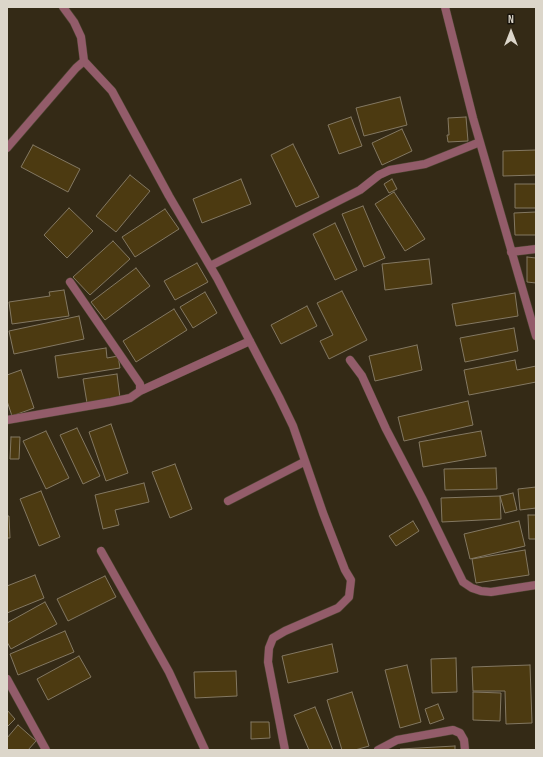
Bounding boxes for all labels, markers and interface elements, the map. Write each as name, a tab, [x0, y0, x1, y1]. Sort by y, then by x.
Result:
north arrow	[491, 12, 531, 52]
text: N	[508, 13, 514, 26]

